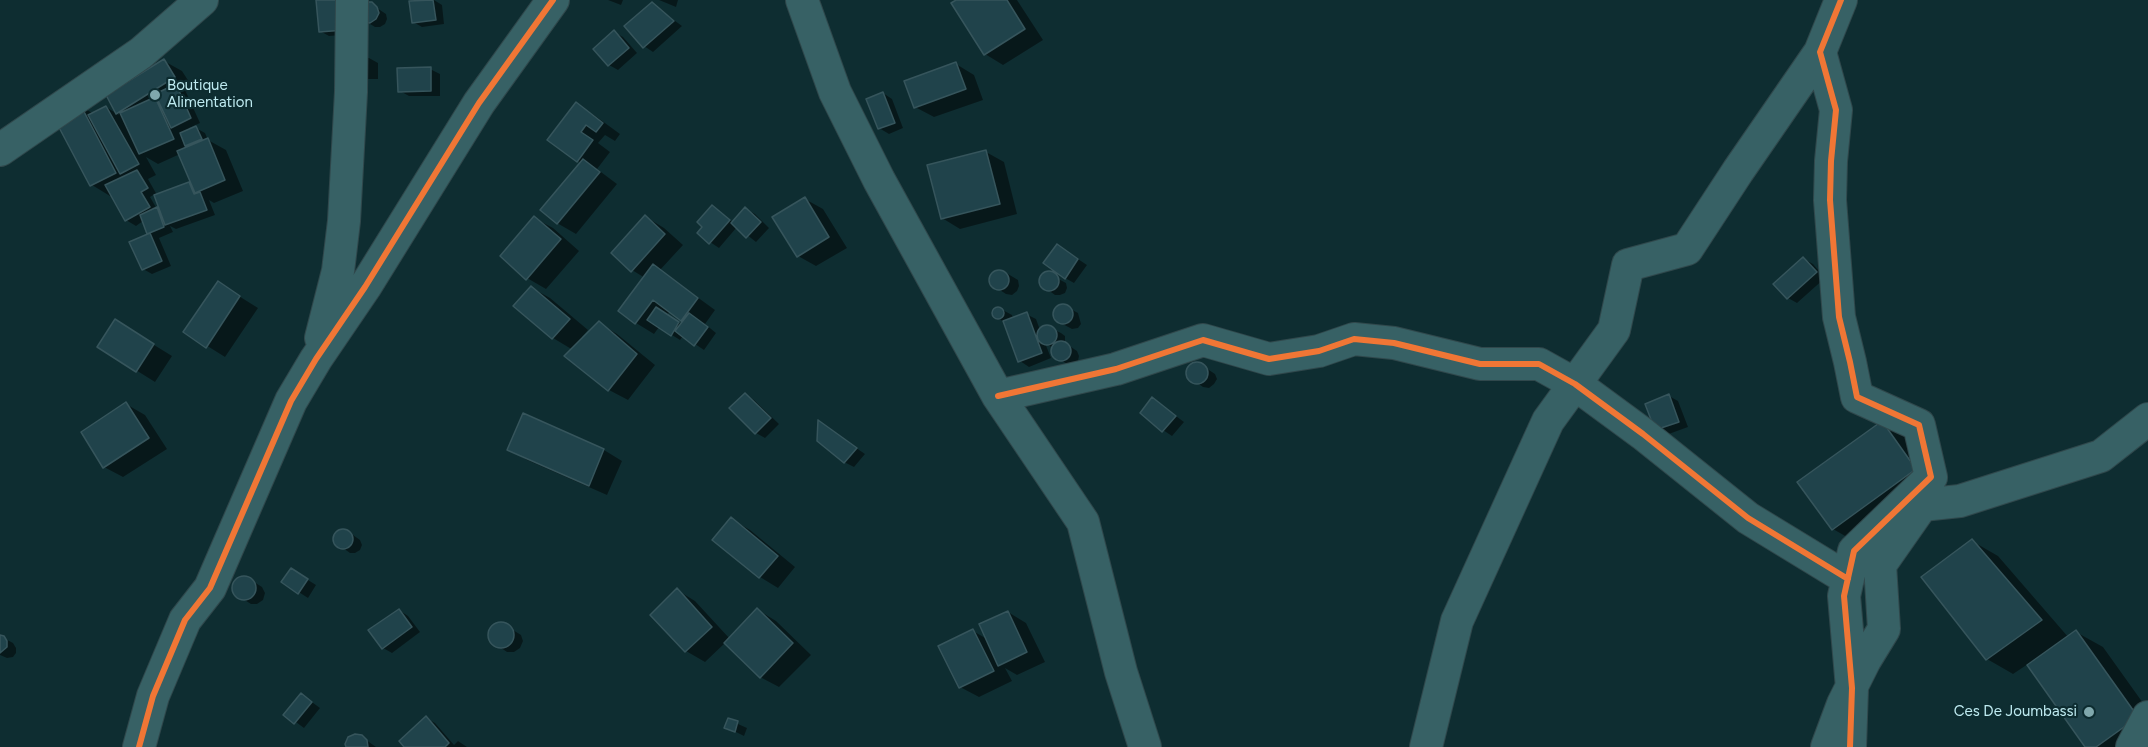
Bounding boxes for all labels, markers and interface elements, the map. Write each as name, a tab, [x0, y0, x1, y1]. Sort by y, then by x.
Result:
place label: Boutique Alimentation	[167, 77, 253, 112]
marker: Boutique Alimentation	[148, 88, 162, 102]
place label: Ces De Joumbassi	[1954, 703, 2077, 721]
marker: Ces De Joumbassi	[2082, 705, 2096, 719]

